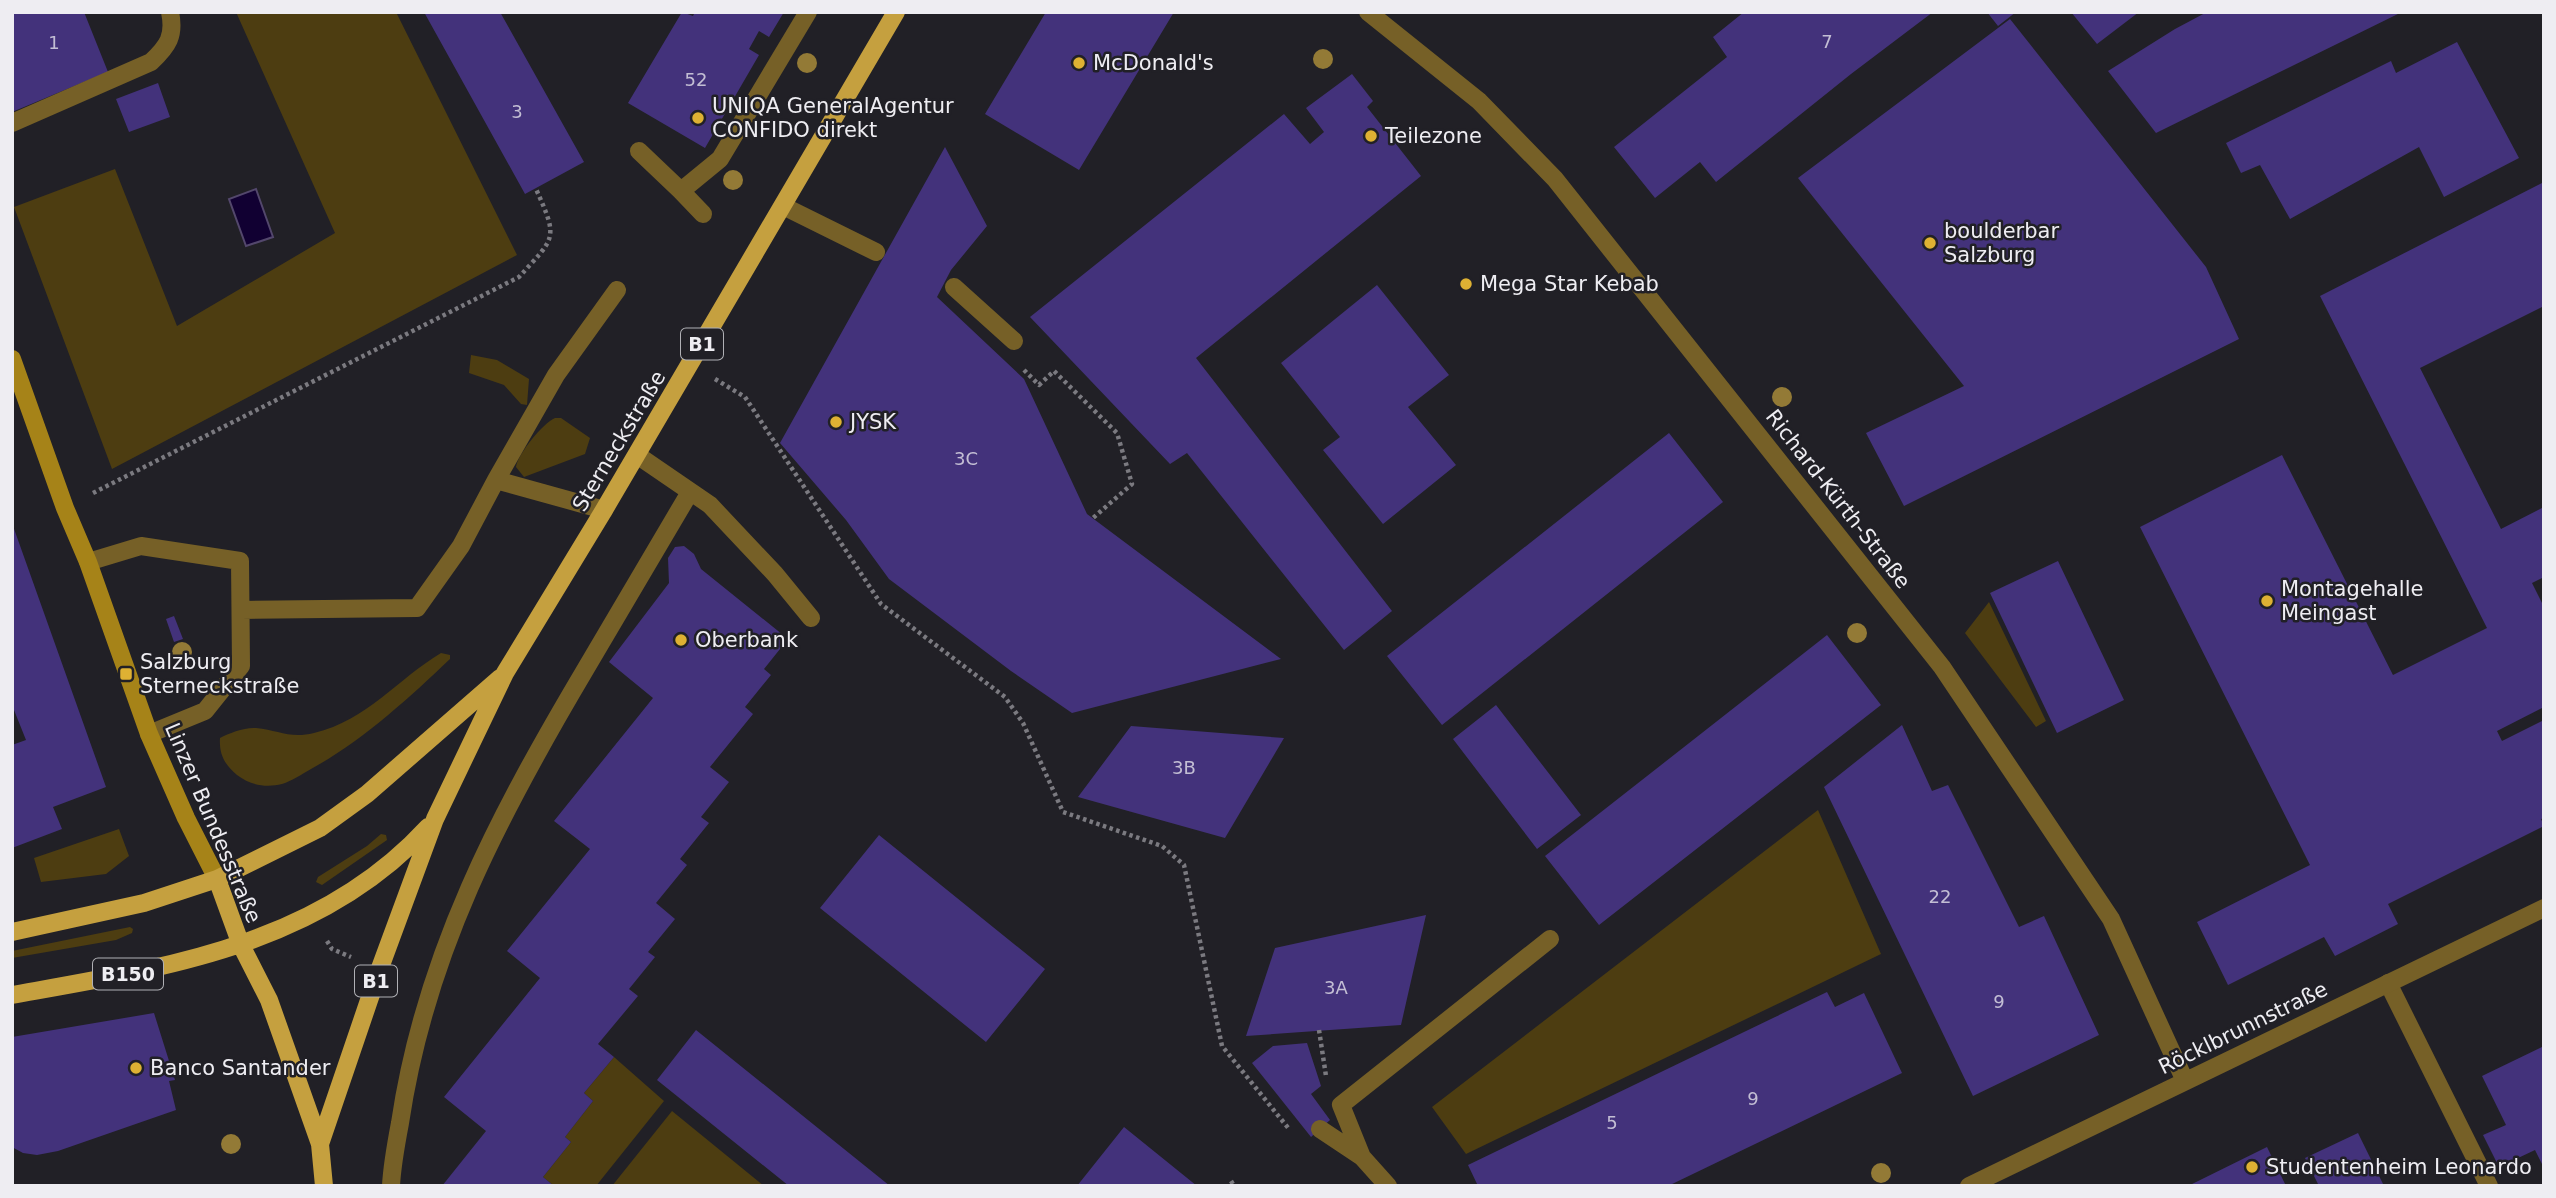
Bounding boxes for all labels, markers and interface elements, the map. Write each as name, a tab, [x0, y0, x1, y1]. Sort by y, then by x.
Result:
house number: 7	[1821, 31, 1833, 52]
house number: 1	[48, 32, 60, 53]
place label: McDonald's	[1093, 51, 1214, 75]
marker: McDonald's	[1071, 55, 1087, 71]
house number: 52	[685, 69, 707, 90]
place label: UNIQA GeneralAgentur CONFIDO direkt	[712, 94, 954, 142]
house number: 3	[511, 101, 523, 122]
marker: UNIQA GeneralAgentur CONFIDO direkt	[690, 110, 706, 126]
place label: Teilezone	[1384, 124, 1482, 148]
marker: Teilezone	[1363, 128, 1379, 144]
place label: boulderbar Salzburg	[1944, 219, 2059, 267]
marker: boulderbar Salzburg	[1922, 235, 1938, 251]
place label: Mega Star Kebab	[1480, 272, 1659, 296]
marker: Mega Star Kebab	[1458, 276, 1474, 292]
road number: B1	[681, 328, 723, 360]
street label: Sterneckstraße	[568, 366, 670, 516]
street label: Richard-Kürth-Straße	[1761, 405, 1915, 593]
place label: JYSK	[848, 410, 897, 434]
marker: JYSK	[828, 414, 844, 430]
house number: 3C	[954, 448, 978, 469]
place label: Montagehalle Meingast	[2281, 577, 2423, 625]
marker: Montagehalle Meingast	[2259, 593, 2275, 609]
place label: Oberbank	[695, 628, 799, 652]
marker: Oberbank	[673, 632, 689, 648]
place label: Salzburg Sterneckstraße	[140, 650, 300, 698]
marker: Salzburg Sterneckstraße	[118, 666, 134, 682]
street label: Linzer Bundesstraße	[160, 719, 266, 927]
house number: 3B	[1172, 757, 1196, 778]
house number: 22	[1929, 886, 1951, 907]
road number: B150	[93, 958, 163, 990]
road number: B1	[355, 965, 397, 996]
house number: 3A	[1324, 977, 1349, 998]
street label: Röcklbrunnstraße	[2155, 977, 2331, 1079]
house number: 9	[1993, 991, 2005, 1012]
place label: Banco Santander	[150, 1056, 331, 1080]
marker: Banco Santander	[128, 1060, 144, 1076]
house number: 9	[1747, 1088, 1759, 1109]
house number: 5	[1606, 1112, 1618, 1133]
place label: Studentenheim Leonardo	[2266, 1155, 2532, 1179]
marker: Studentenheim Leonardo	[2244, 1159, 2260, 1175]

